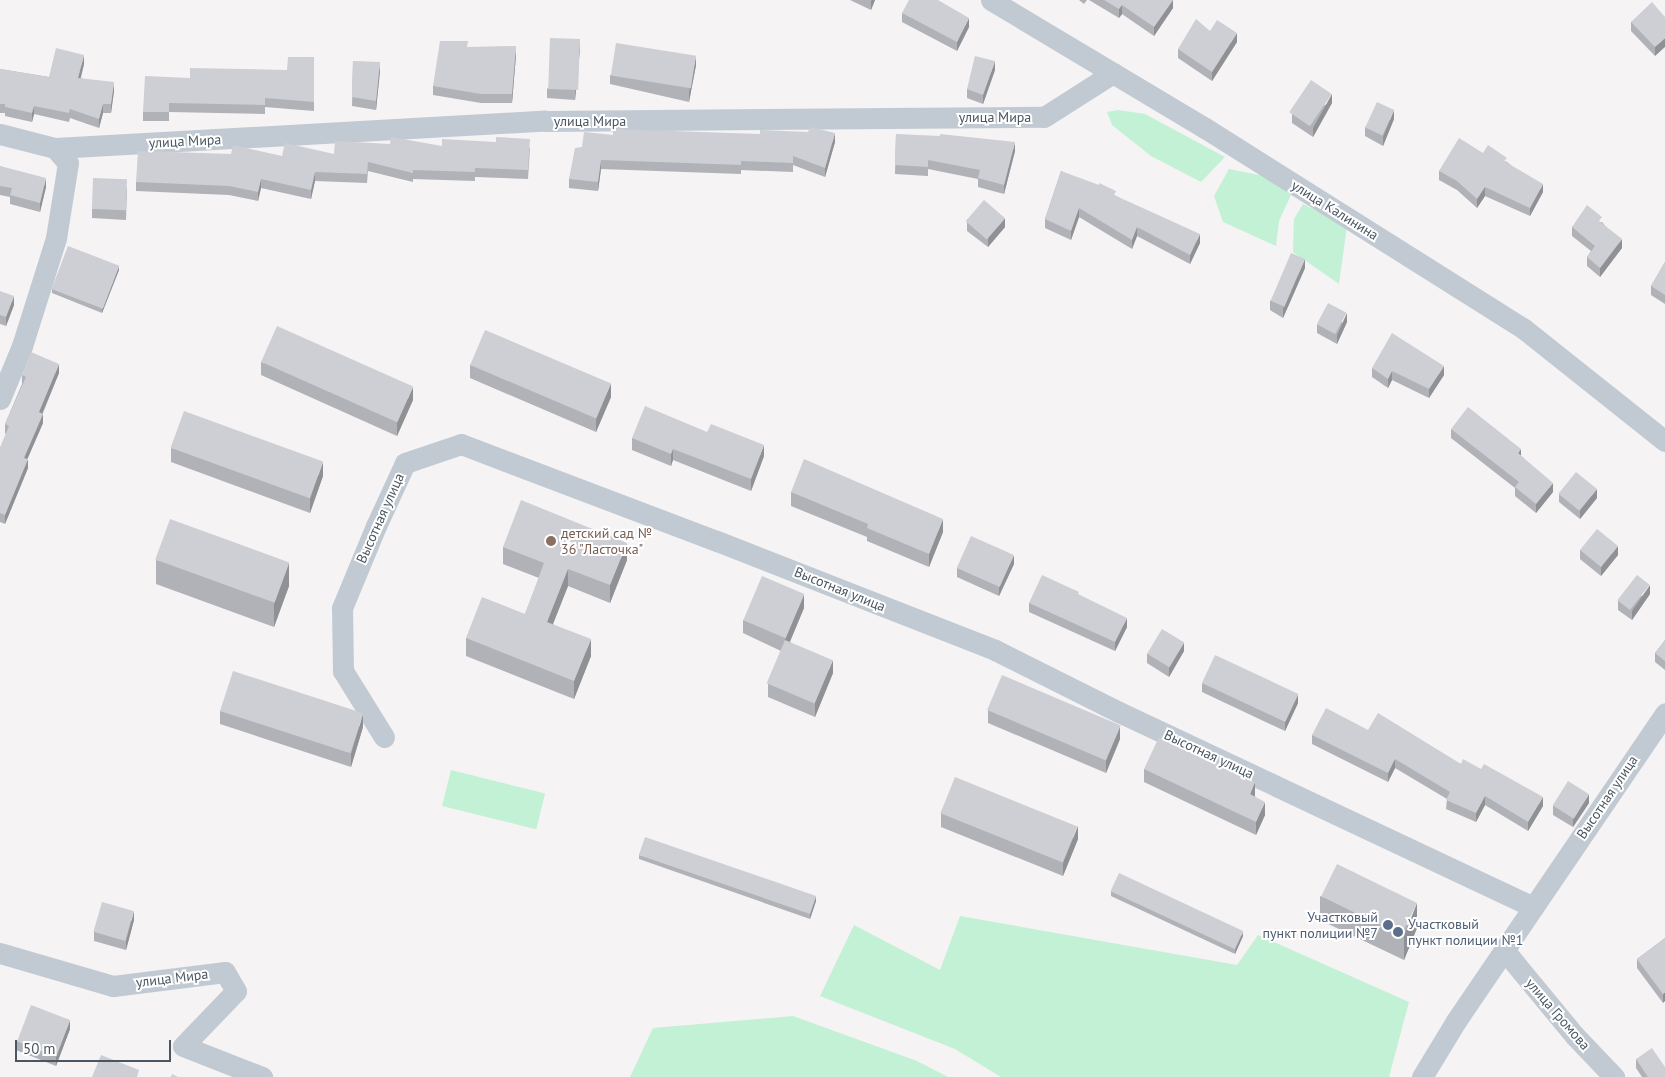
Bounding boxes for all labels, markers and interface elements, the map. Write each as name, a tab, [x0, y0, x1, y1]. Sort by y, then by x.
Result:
street label: улица Мира	[959, 109, 1031, 125]
street label: улица Мира	[554, 113, 626, 129]
street label: улица Мира	[148, 131, 222, 151]
street label: улица Калинина	[1288, 177, 1382, 243]
street label: Высотная улица	[353, 470, 407, 566]
place label: детский сад № 36 "Ласточка"	[561, 525, 652, 558]
marker: детский сад № 36 "Ласточка"	[545, 535, 557, 547]
street label: Высотная улица	[792, 563, 888, 615]
street label: Высотная улица	[1162, 726, 1256, 782]
street label: Высотная улица	[1573, 752, 1641, 842]
place label: Участковый пункт полиции №7	[1262, 909, 1378, 942]
place label: Участковый пункт полиции №1	[1408, 916, 1524, 949]
marker: Участковый пункт полиции №7	[1382, 919, 1394, 931]
marker: Участковый пункт полиции №1	[1392, 926, 1404, 938]
street label: улица Мира	[135, 965, 209, 991]
street label: улица Громова	[1522, 975, 1594, 1053]
scale bar	[18, 1030, 174, 1062]
text: 50 m	[23, 1039, 56, 1058]

